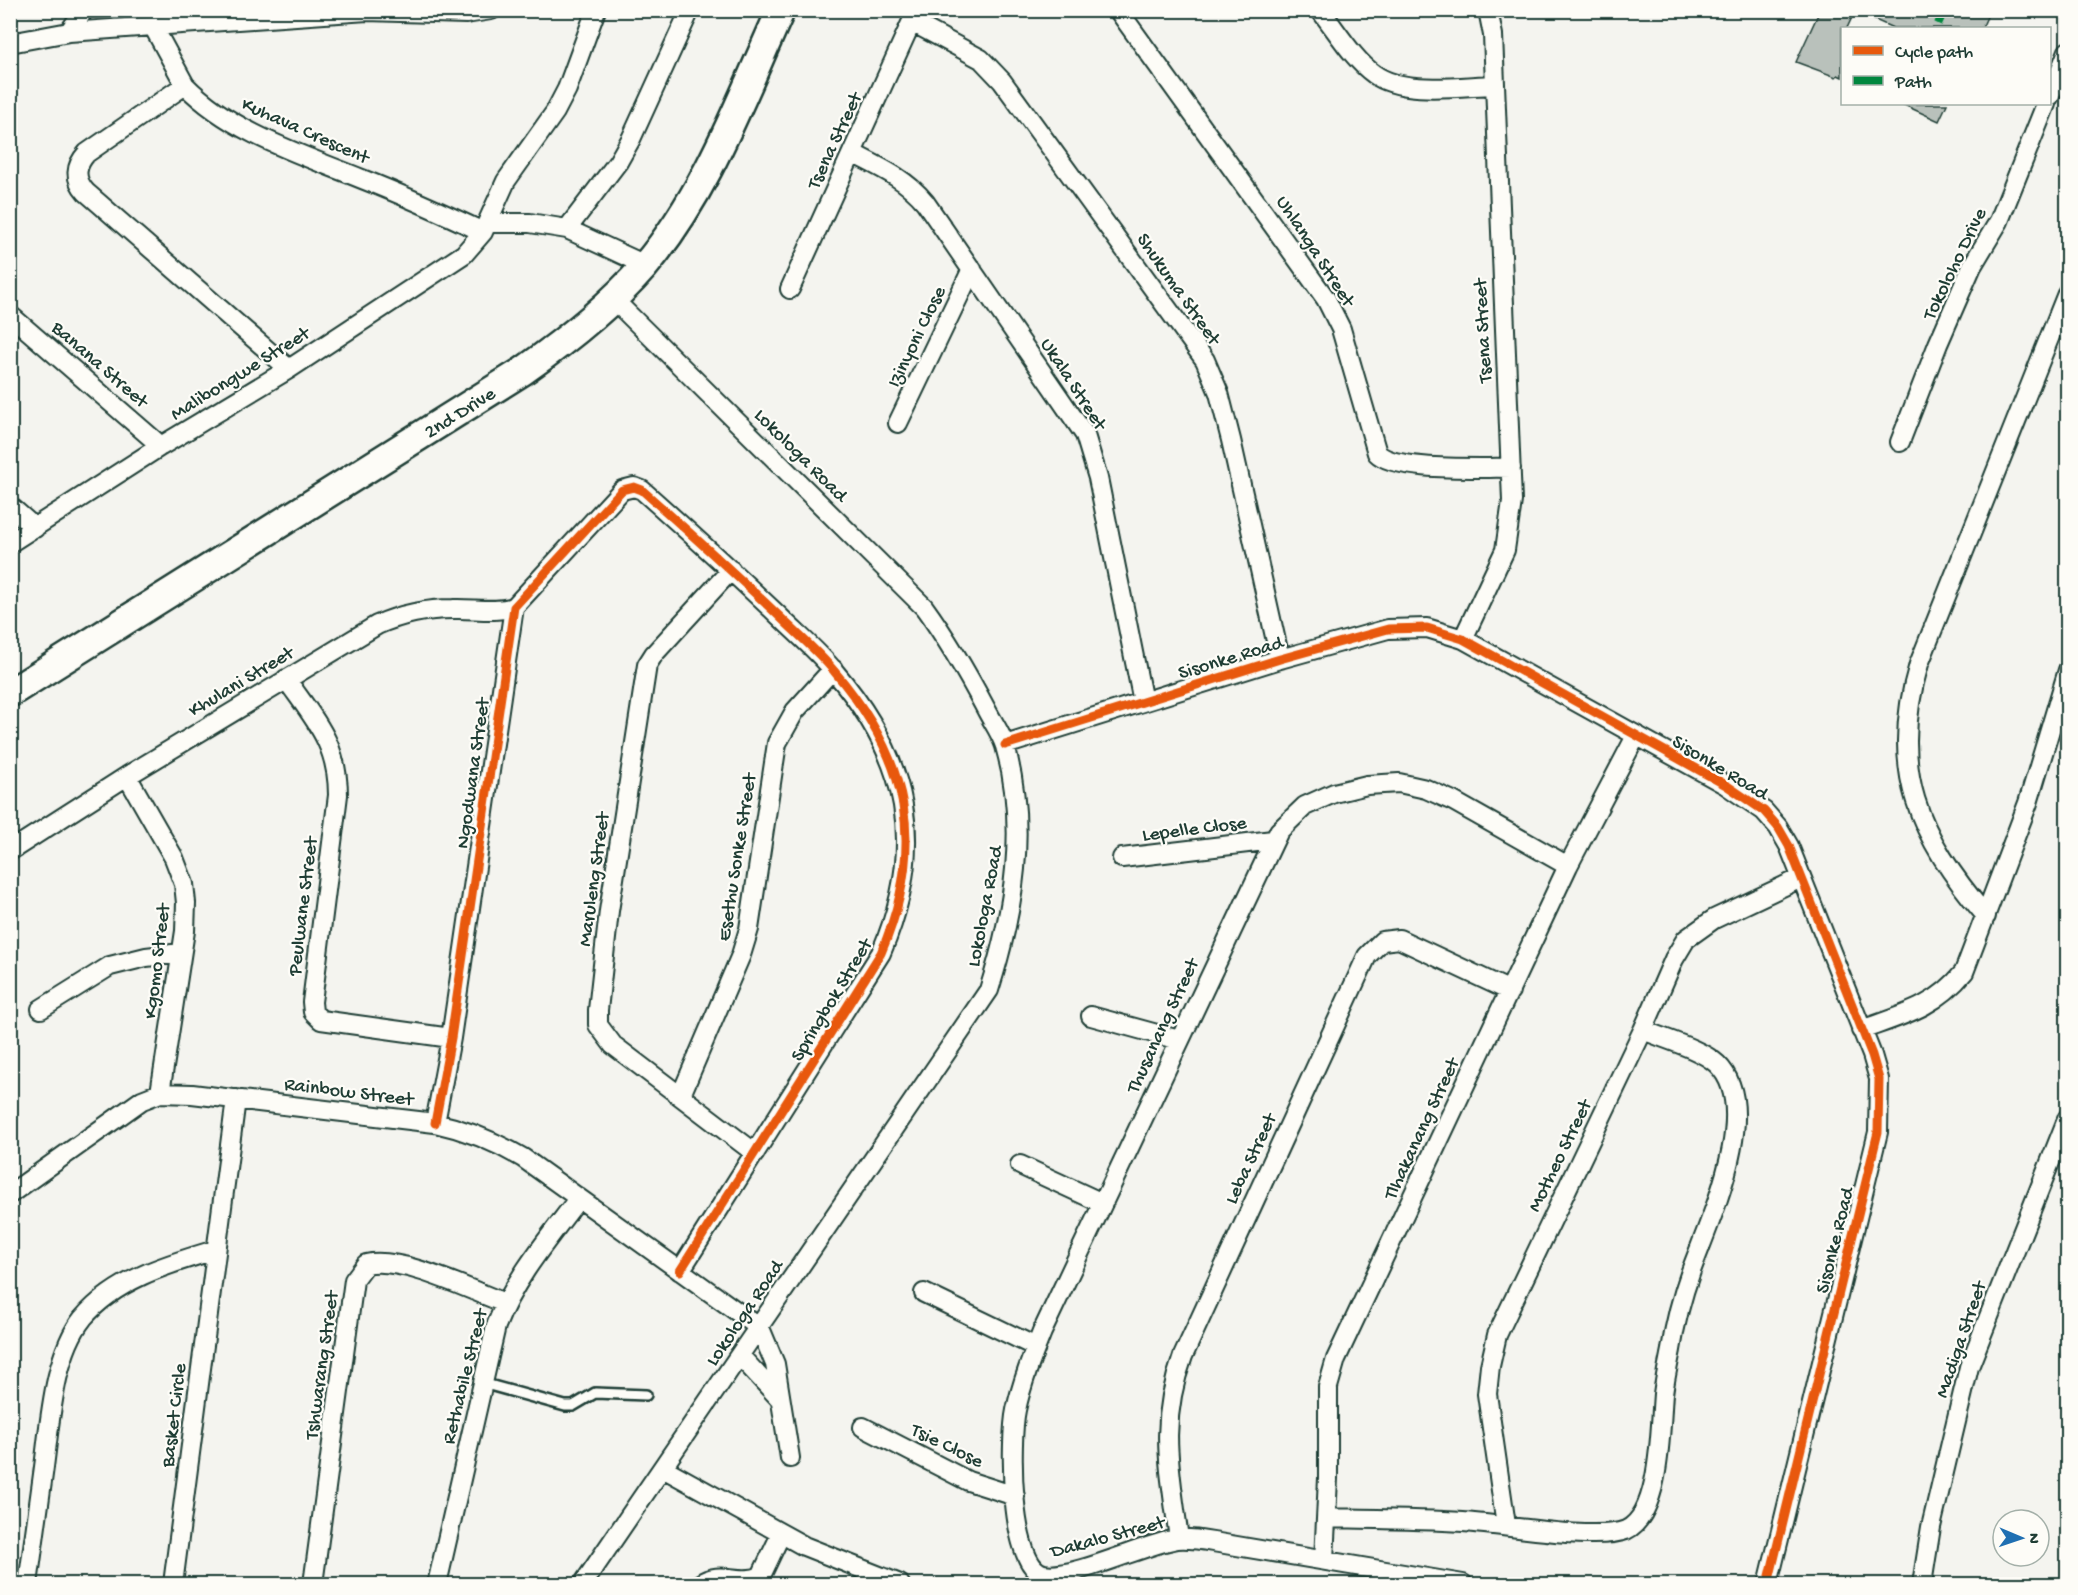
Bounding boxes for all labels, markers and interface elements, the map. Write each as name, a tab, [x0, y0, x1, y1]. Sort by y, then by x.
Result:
legend	[1841, 27, 2051, 105]
text: Cycle path	[1895, 43, 1973, 64]
text: Path	[1894, 73, 1932, 94]
street label: Tsena Street	[803, 88, 869, 194]
street label: Kuhava Crescent	[237, 94, 374, 171]
street label: Uhlanga Street	[1270, 192, 1360, 313]
street label: Tokoloho Drive	[1919, 204, 1993, 325]
street label: Shukuma Street	[1130, 230, 1225, 352]
street label: Tsena Street	[1470, 276, 1499, 384]
street label: Izinyoni Close	[884, 283, 953, 392]
street label: Banana Street	[45, 317, 153, 415]
street label: Malibongwe Street	[167, 322, 316, 427]
street label: Ukala Street	[1034, 335, 1111, 437]
street label: 2nd Drive	[421, 383, 501, 445]
street label: Lokologa Road	[748, 405, 853, 510]
street label: Sisonke Road	[1176, 632, 1288, 686]
street label: Khulani Street	[185, 642, 300, 723]
street label: Ngodwana Street	[453, 695, 497, 850]
street label: Sisonke Road	[1667, 731, 1774, 808]
street label: Esethu Sonke Street	[714, 770, 763, 943]
street label: Maruleng Street	[575, 809, 617, 948]
street label: Lepelle Close	[1141, 813, 1249, 848]
street label: Peulwane Street	[284, 834, 325, 978]
street label: Lokologa Road	[963, 842, 1010, 969]
street label: Kgomo Street	[140, 901, 177, 1020]
street label: Springbok Street	[787, 934, 880, 1066]
street label: Thusanang Street	[1123, 954, 1206, 1098]
street label: Tlhakanang Street	[1380, 1053, 1467, 1205]
street label: Rainbow Street	[283, 1074, 416, 1113]
street label: Motheo Street	[1524, 1095, 1599, 1216]
street label: Leba Street	[1221, 1109, 1284, 1208]
street label: Sisonke Road	[1812, 1183, 1861, 1296]
street label: Lokologa Road	[702, 1255, 791, 1371]
street label: Madiga Street	[1932, 1277, 1994, 1401]
street label: Tshwarang Street	[302, 1288, 346, 1442]
street label: Rethabile Street	[438, 1305, 495, 1447]
street label: Basket Circle	[158, 1361, 193, 1470]
street label: Tsie Close	[906, 1419, 987, 1475]
north arrow	[1991, 1508, 2051, 1568]
street label: Dakalo Street	[1046, 1512, 1169, 1565]
text: N	[2023, 1533, 2042, 1545]

